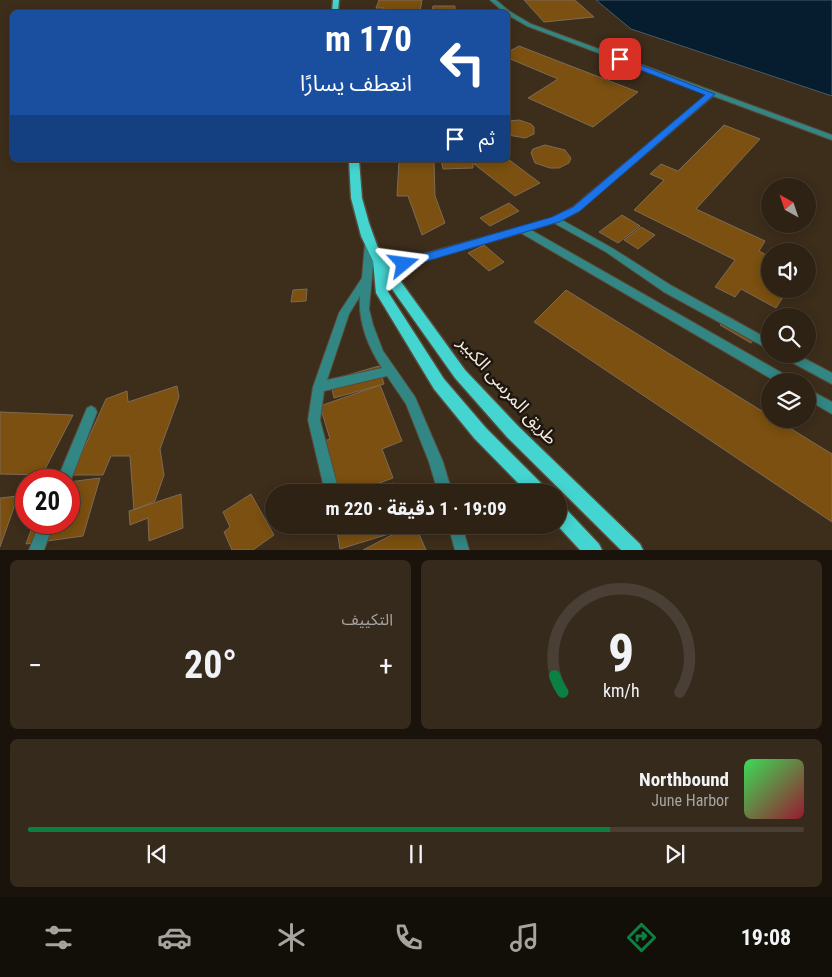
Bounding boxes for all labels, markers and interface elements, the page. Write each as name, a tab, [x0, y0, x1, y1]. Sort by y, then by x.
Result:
text: 170 m	[325, 19, 412, 60]
icon: left	[430, 30, 495, 95]
pin	[599, 38, 641, 80]
icon: arrive	[606, 45, 634, 73]
text: انعطف يسارًا	[300, 71, 412, 96]
icon: arrive	[441, 125, 469, 153]
text: ثم	[479, 127, 495, 150]
north arrow	[761, 178, 816, 232]
map controls	[761, 178, 816, 428]
position arrow	[377, 237, 429, 289]
button: sound	[761, 243, 816, 298]
button: search	[761, 308, 816, 363]
street label: طريق المرسى الكبير	[452, 331, 562, 449]
button: layers	[761, 373, 816, 428]
speed limit sign: 20	[15, 469, 80, 534]
text: 19:09 · 1 دقيقة · 220 m	[325, 497, 507, 520]
text: التكييف	[341, 610, 393, 629]
text: 9	[608, 623, 635, 684]
text: 20°	[184, 643, 237, 687]
text: −	[28, 649, 42, 682]
text: +	[379, 649, 393, 682]
text: km/h	[603, 680, 640, 701]
text: Northbound	[639, 768, 729, 791]
text: June Harbor	[651, 791, 729, 810]
icon: previous	[143, 840, 171, 868]
icon: pause	[402, 840, 430, 868]
icon: next	[661, 840, 689, 868]
icon: filters	[41, 920, 76, 955]
icon: car	[157, 920, 192, 955]
icon: climate	[274, 920, 309, 955]
icon: phone	[391, 920, 426, 955]
icon: music	[507, 920, 542, 955]
icon: directions	[624, 920, 659, 955]
text: 19:08	[741, 925, 791, 950]

